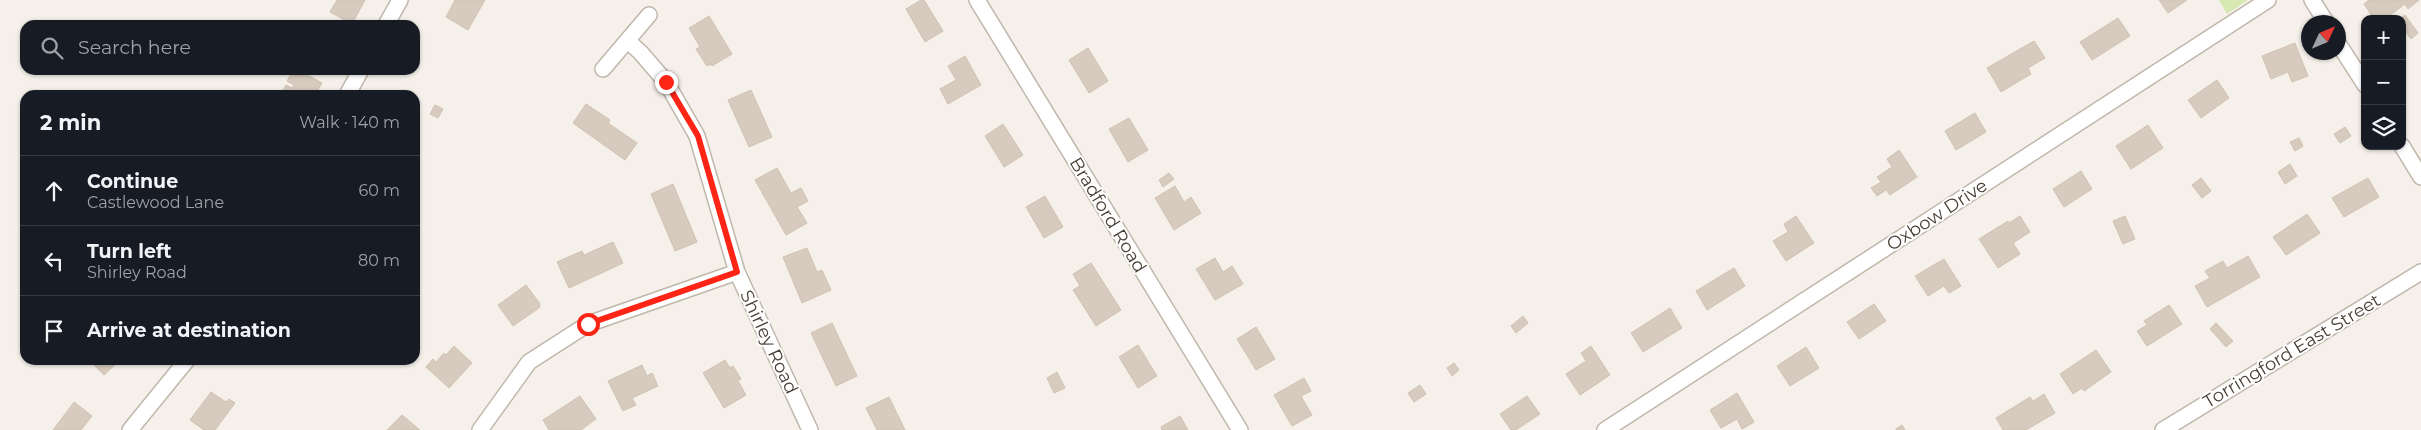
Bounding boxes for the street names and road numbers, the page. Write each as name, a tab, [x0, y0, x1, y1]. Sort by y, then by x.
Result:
street label: Bradford Road	[1065, 153, 1151, 277]
street label: Oxbow Drive	[1883, 174, 1991, 256]
street label: Shirley Road	[735, 286, 803, 398]
street label: Torringford East Street	[2199, 289, 2385, 413]

